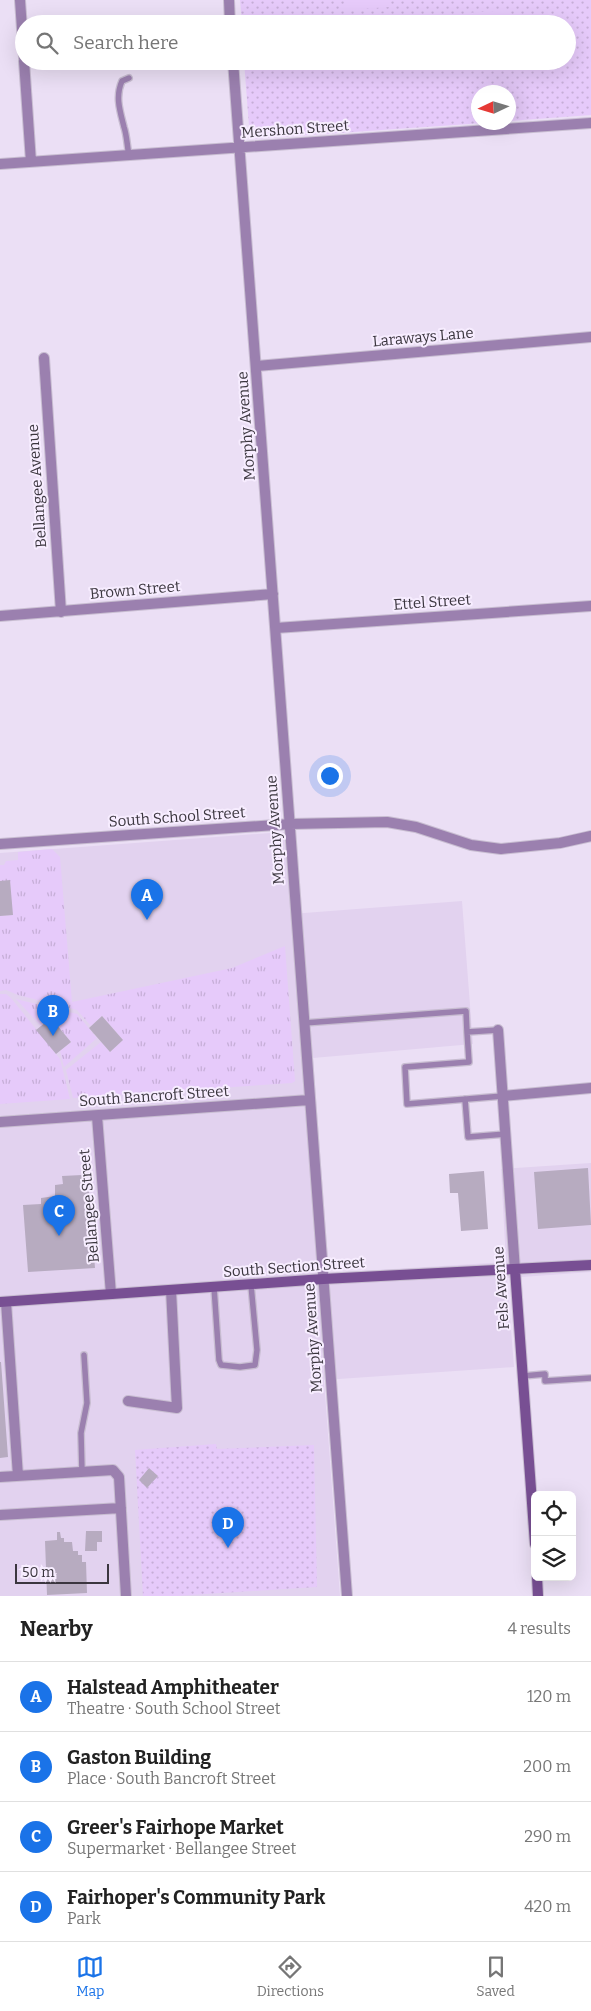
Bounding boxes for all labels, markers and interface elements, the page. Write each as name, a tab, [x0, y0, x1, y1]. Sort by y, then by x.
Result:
search box	[15, 15, 576, 70]
icon: search	[33, 29, 61, 57]
text: Search here	[73, 31, 178, 54]
north arrow	[471, 85, 516, 130]
street label: Mershon Street	[241, 116, 350, 142]
street label: Laraways Lane	[372, 324, 474, 350]
street label: Morphy Avenue	[233, 371, 259, 481]
street label: Bellangee Avenue	[24, 423, 50, 549]
street label: Brown Street	[89, 577, 182, 603]
street label: Ettel Street	[393, 590, 472, 614]
your location	[317, 763, 343, 789]
street label: Morphy Avenue	[262, 775, 288, 885]
street label: South School Street	[108, 803, 246, 831]
pin: A	[131, 879, 163, 920]
pin: B	[37, 995, 69, 1036]
street label: South Bancroft Street	[79, 1082, 230, 1110]
street label: Bellangee Street	[75, 1148, 103, 1263]
pin: C	[43, 1195, 75, 1236]
street label: Fels Avenue	[489, 1246, 513, 1330]
street label: South Section Street	[222, 1253, 366, 1281]
street label: Morphy Avenue	[300, 1283, 326, 1393]
map controls	[531, 1491, 576, 1581]
button: locate	[531, 1491, 576, 1536]
pin: D	[212, 1507, 244, 1548]
button: layers	[531, 1536, 576, 1581]
scale bar	[15, 1561, 109, 1584]
text: 50 m	[22, 1564, 55, 1581]
text: Nearby	[20, 1616, 93, 1642]
text: 4 results	[508, 1619, 571, 1638]
text: Halstead Amphitheater	[67, 1676, 279, 1699]
text: A	[30, 1687, 42, 1706]
text: 120 m	[527, 1687, 571, 1706]
text: Theatre · South School Street	[67, 1699, 281, 1718]
text: Gaston Building	[67, 1746, 211, 1769]
text: B	[31, 1757, 41, 1776]
text: 200 m	[523, 1757, 571, 1776]
text: Place · South Bancroft Street	[67, 1769, 276, 1788]
text: Greer's Fairhope Market	[67, 1816, 284, 1839]
text: C	[31, 1827, 41, 1846]
text: 290 m	[524, 1827, 571, 1846]
text: Supermarket · Bellangee Street	[67, 1839, 296, 1858]
text: Fairhoper's Community Park	[67, 1886, 325, 1909]
text: D	[30, 1897, 42, 1916]
text: 420 m	[524, 1897, 571, 1916]
text: Park	[67, 1909, 101, 1928]
tab: Map	[76, 1953, 104, 2000]
tab: Directions	[257, 1953, 324, 2000]
tab: Saved	[476, 1953, 515, 2000]

